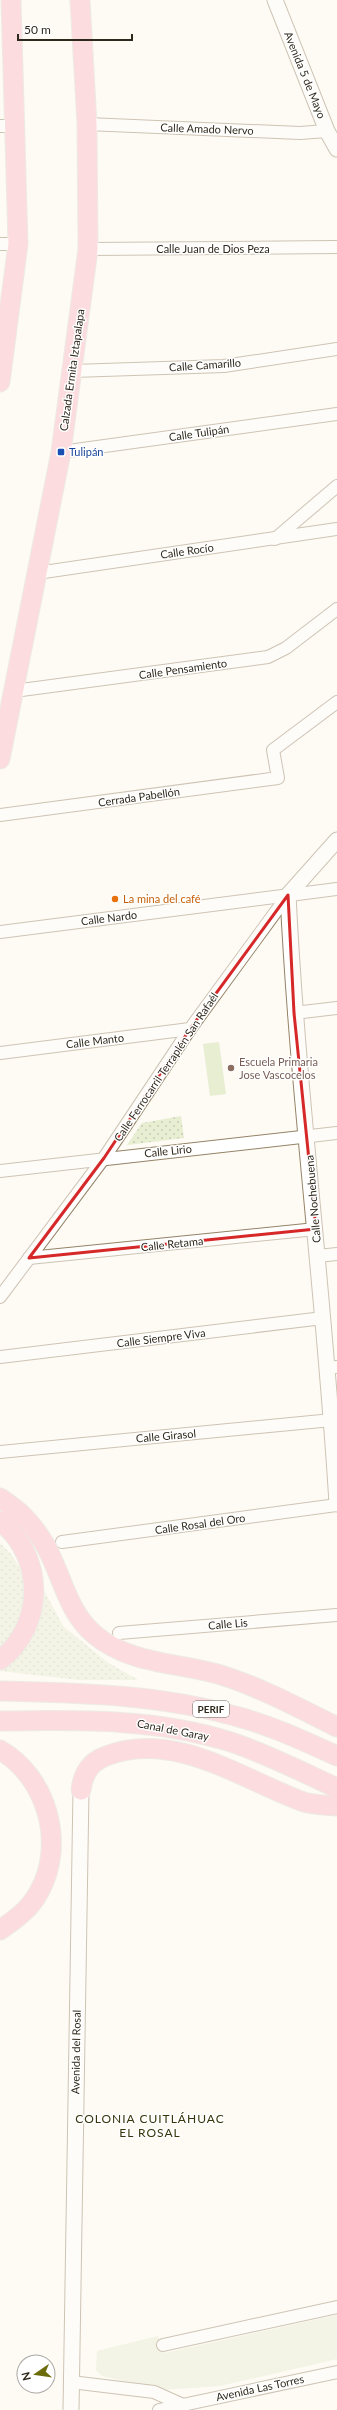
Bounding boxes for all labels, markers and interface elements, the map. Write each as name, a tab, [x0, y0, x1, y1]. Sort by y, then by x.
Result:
scale bar	[18, 16, 132, 42]
text: 50 m	[24, 22, 51, 37]
street label: Avenida 5 de Mayo	[282, 29, 329, 120]
street label: Calle Amado Nervo	[160, 120, 254, 137]
street label: Calle Juan de Dios Peza	[156, 242, 270, 255]
street label: Calzada Ermita Iztapalapa	[57, 308, 87, 432]
street label: Calle Camarillo	[169, 356, 241, 373]
street label: Calle Tulipán	[168, 422, 230, 443]
place label: Tulipán	[69, 445, 104, 458]
marker: Tulipán	[56, 447, 66, 457]
street label: Calle Rocío	[160, 540, 214, 561]
street label: Calle Pensamiento	[138, 656, 228, 681]
street label: Cerrada Pabellón	[97, 784, 181, 809]
place label: La mina del café	[123, 892, 201, 905]
marker: La mina del café	[110, 894, 120, 904]
street label: Calle Nardo	[80, 908, 138, 927]
street label: Calle Ferrocarril Terraplén San Rafaél	[111, 990, 220, 1144]
street label: Calle Manto	[65, 1030, 125, 1051]
place label: Escuela Primaria Jose Vascocelos	[239, 1055, 318, 1081]
marker: Escuela Primaria Jose Vascocelos	[226, 1063, 236, 1073]
street label: Calle Lirio	[143, 1142, 192, 1159]
street label: Calle Nochebuena	[302, 1155, 323, 1243]
street label: Calle Retama	[140, 1234, 204, 1253]
street label: Calle Siempre Viva	[116, 1326, 206, 1349]
street label: Calle Girasol	[135, 1426, 197, 1445]
street label: Calle Rosal del Oro	[154, 1511, 246, 1536]
street label: Calle Lis	[208, 1615, 249, 1632]
road number: PERIF	[193, 1701, 229, 1717]
street label: Canal de Garay	[136, 1716, 210, 1743]
street label: Avenida del Rosal	[68, 2010, 83, 2094]
district label: COLONIA CUITLÁHUAC EL ROSAL	[75, 2111, 225, 2140]
north arrow	[16, 2354, 56, 2394]
text: N	[18, 2371, 33, 2382]
street label: Avenida Las Torres	[215, 2372, 305, 2403]

